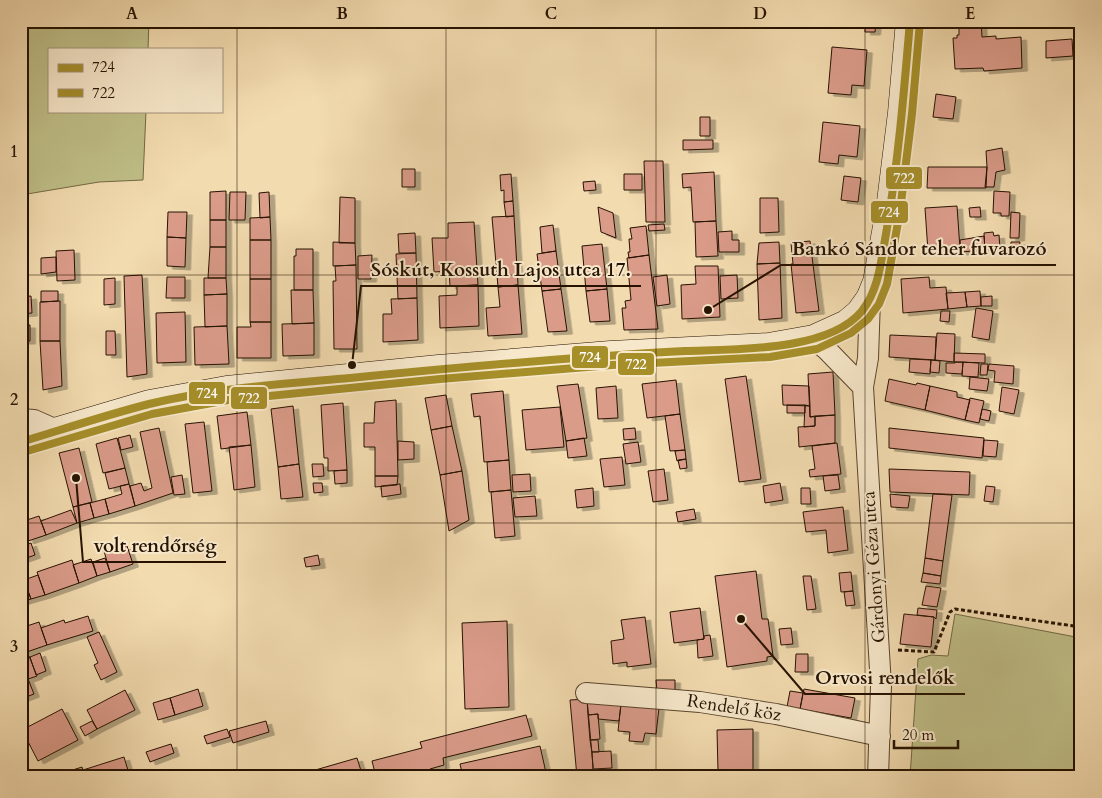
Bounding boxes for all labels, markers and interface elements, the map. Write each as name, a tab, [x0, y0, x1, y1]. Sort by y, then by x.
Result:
text: A	[126, 3, 138, 25]
text: B	[336, 3, 348, 25]
text: C	[545, 3, 557, 25]
text: D	[753, 3, 767, 25]
text: E	[965, 3, 975, 25]
legend	[48, 48, 222, 112]
text: 724	[92, 57, 115, 77]
text: 722	[92, 83, 115, 103]
text: 1	[10, 141, 18, 163]
line badge: 722	[885, 166, 923, 190]
text: 722	[893, 169, 915, 188]
line badge: 724	[870, 200, 909, 224]
text: 724	[878, 203, 900, 222]
callout: Bankó Sándor teher fuvarozó	[781, 231, 1056, 265]
text: Bankó Sándor teher fuvarozó	[791, 236, 1047, 262]
callout: Sóskút, Kossuth Lajos utca 17.	[361, 252, 641, 286]
text: Sóskút, Kossuth Lajos utca 17.	[371, 257, 631, 283]
line badge: 724	[571, 345, 609, 369]
text: 724	[579, 348, 601, 367]
line badge: 722	[617, 352, 655, 376]
text: 722	[625, 355, 647, 374]
line badge: 724	[188, 381, 226, 405]
text: 724	[196, 384, 218, 403]
line badge: 722	[230, 386, 268, 410]
text: 2	[10, 389, 18, 411]
text: 722	[238, 389, 260, 408]
street label: Gárdonyi Géza utca	[856, 490, 892, 644]
callout: volt rendőrség	[83, 528, 226, 562]
text: volt rendőrség	[94, 533, 217, 559]
text: 3	[10, 636, 18, 658]
callout: Orvosi rendelők	[805, 660, 965, 694]
text: Orvosi rendelők	[815, 665, 955, 691]
street label: Rendelő köz	[685, 688, 783, 728]
scale bar	[894, 718, 958, 750]
text: 20 m	[902, 725, 934, 745]

